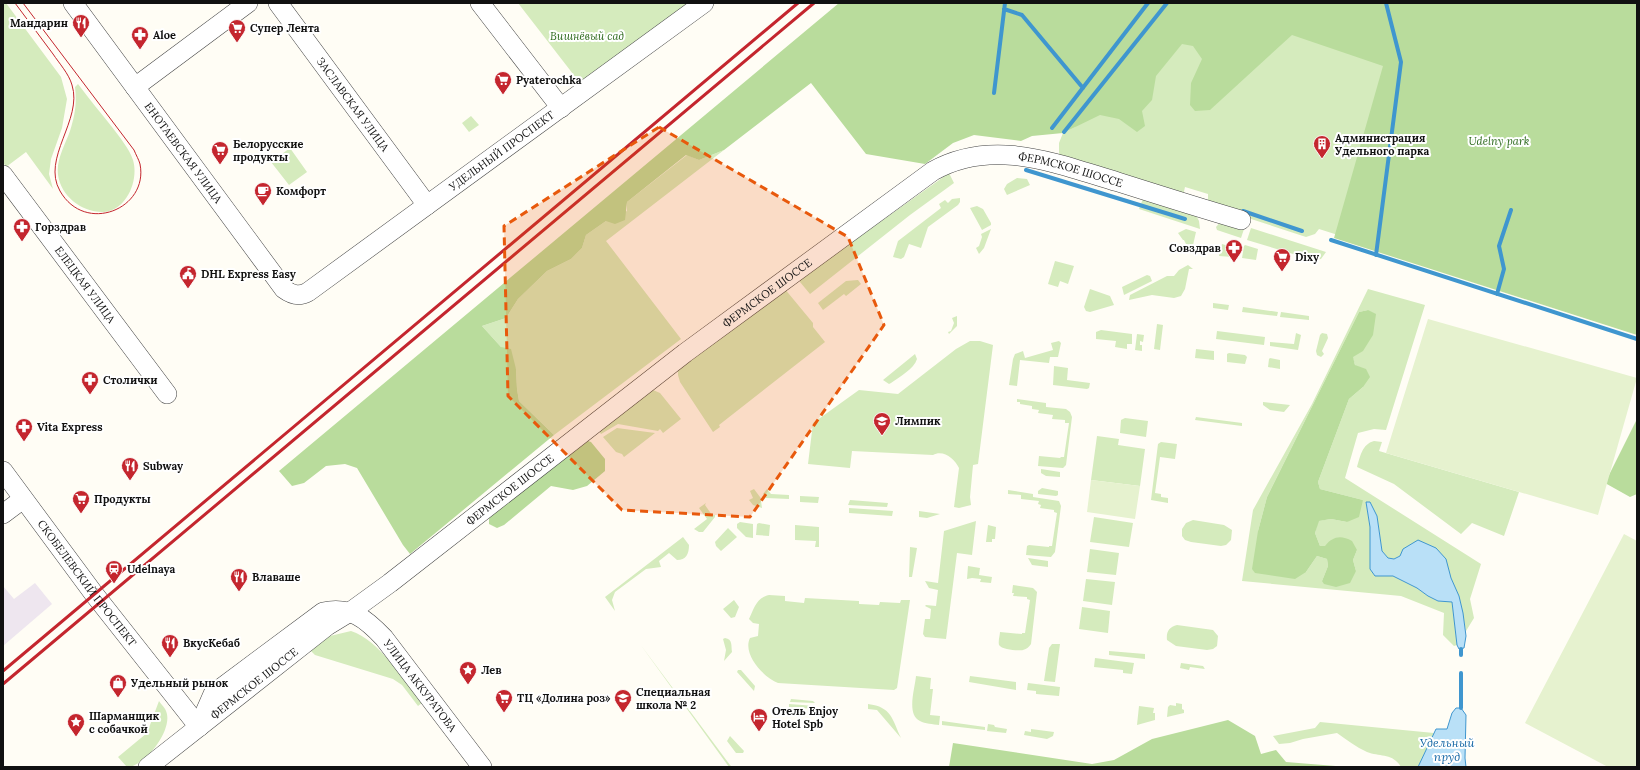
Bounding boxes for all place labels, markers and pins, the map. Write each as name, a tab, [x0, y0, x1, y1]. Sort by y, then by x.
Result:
restaurant icon: Мандарин	[71, 13, 91, 38]
place label: Мандарин	[10, 16, 68, 30]
supermarket icon: Супер Лента	[227, 18, 247, 43]
place label: Супер Лента	[250, 21, 320, 35]
pharmacy icon: Aloe	[130, 25, 150, 50]
place label: Aloe	[153, 28, 176, 42]
supermarket icon: Pyaterochka	[493, 70, 513, 95]
place label: Pyaterochka	[516, 73, 582, 87]
place label: Администрация Удельного парка	[1335, 131, 1429, 158]
building icon: Администрация Удельного парка	[1312, 134, 1332, 159]
place label: Белорусские продукты	[233, 137, 303, 164]
supermarket icon: Белорусские продукты	[210, 140, 230, 165]
cafe icon: Комфорт	[253, 181, 273, 206]
place label: Комфорт	[276, 184, 326, 198]
pharmacy icon: Горздрав	[12, 217, 32, 242]
place label: Горздрав	[35, 220, 87, 234]
pharmacy icon: Совздрав	[1224, 238, 1244, 263]
place label: Совздрав	[1169, 241, 1222, 255]
supermarket icon: Dixy	[1272, 247, 1292, 272]
place label: Dixy	[1295, 250, 1320, 264]
public building icon: DHL Express Easy	[178, 264, 198, 289]
place label: DHL Express Easy	[201, 267, 297, 281]
pharmacy icon: Столички	[80, 370, 100, 395]
place label: Столички	[103, 373, 158, 387]
school or university icon: Лимпик	[872, 411, 892, 436]
place label: Лимпик	[895, 414, 941, 428]
pharmacy icon: Vita Express	[14, 417, 34, 442]
place label: Vita Express	[37, 420, 103, 434]
restaurant icon: Subway	[120, 456, 140, 481]
place label: Subway	[143, 459, 184, 473]
supermarket icon: Продукты	[71, 489, 91, 514]
place label: Продукты	[94, 492, 151, 506]
station icon: Udelnaya	[104, 559, 124, 584]
place label: Udelnaya	[127, 562, 176, 576]
restaurant icon: Влаваше	[229, 567, 249, 592]
place label: Влаваше	[252, 570, 300, 584]
restaurant icon: ВкусКебаб	[160, 633, 180, 658]
place label: ВкусКебаб	[183, 636, 240, 650]
place icon: Лев	[458, 660, 478, 685]
place label: Лев	[481, 663, 502, 677]
shop icon: Удельный рынок	[108, 673, 128, 698]
place label: Удельный рынок	[131, 676, 229, 690]
place label: Специальная школа № 2	[636, 685, 711, 712]
supermarket icon: ТЦ «Долина роз»	[494, 688, 514, 713]
school or university icon: Специальная школа № 2	[613, 688, 633, 713]
place label: ТЦ «Долина роз»	[517, 691, 611, 705]
place label: Отель Enjoy Hotel Spb	[772, 704, 839, 731]
hotel icon: Отель Enjoy Hotel Spb	[749, 707, 769, 732]
place label: Шарманщик с собачкой	[89, 709, 160, 736]
place icon: Шарманщик с собачкой	[66, 712, 86, 737]

